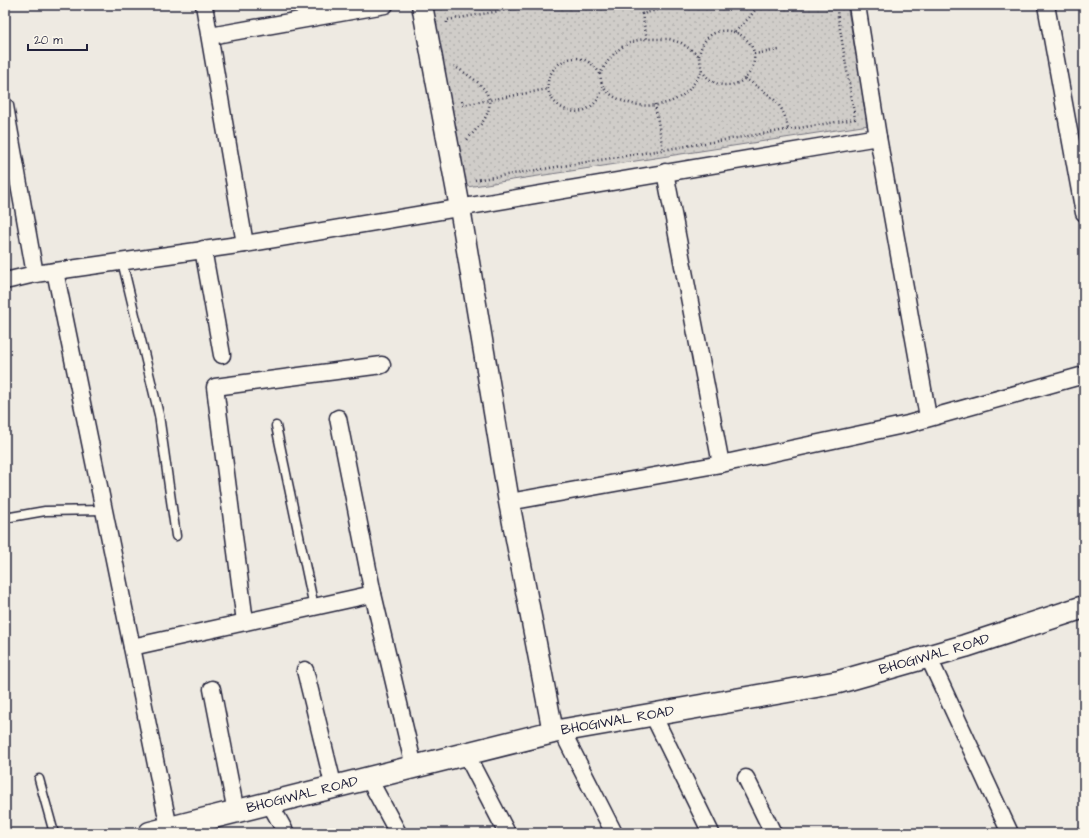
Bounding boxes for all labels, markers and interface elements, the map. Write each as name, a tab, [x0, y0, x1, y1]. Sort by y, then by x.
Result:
scale bar	[28, 26, 87, 52]
text: 20 m	[34, 32, 63, 49]
street label: BHOGIWAL ROAD	[877, 629, 992, 680]
street label: BHOGIWAL ROAD	[559, 701, 676, 740]
street label: BHOGIWAL ROAD	[244, 771, 360, 818]

